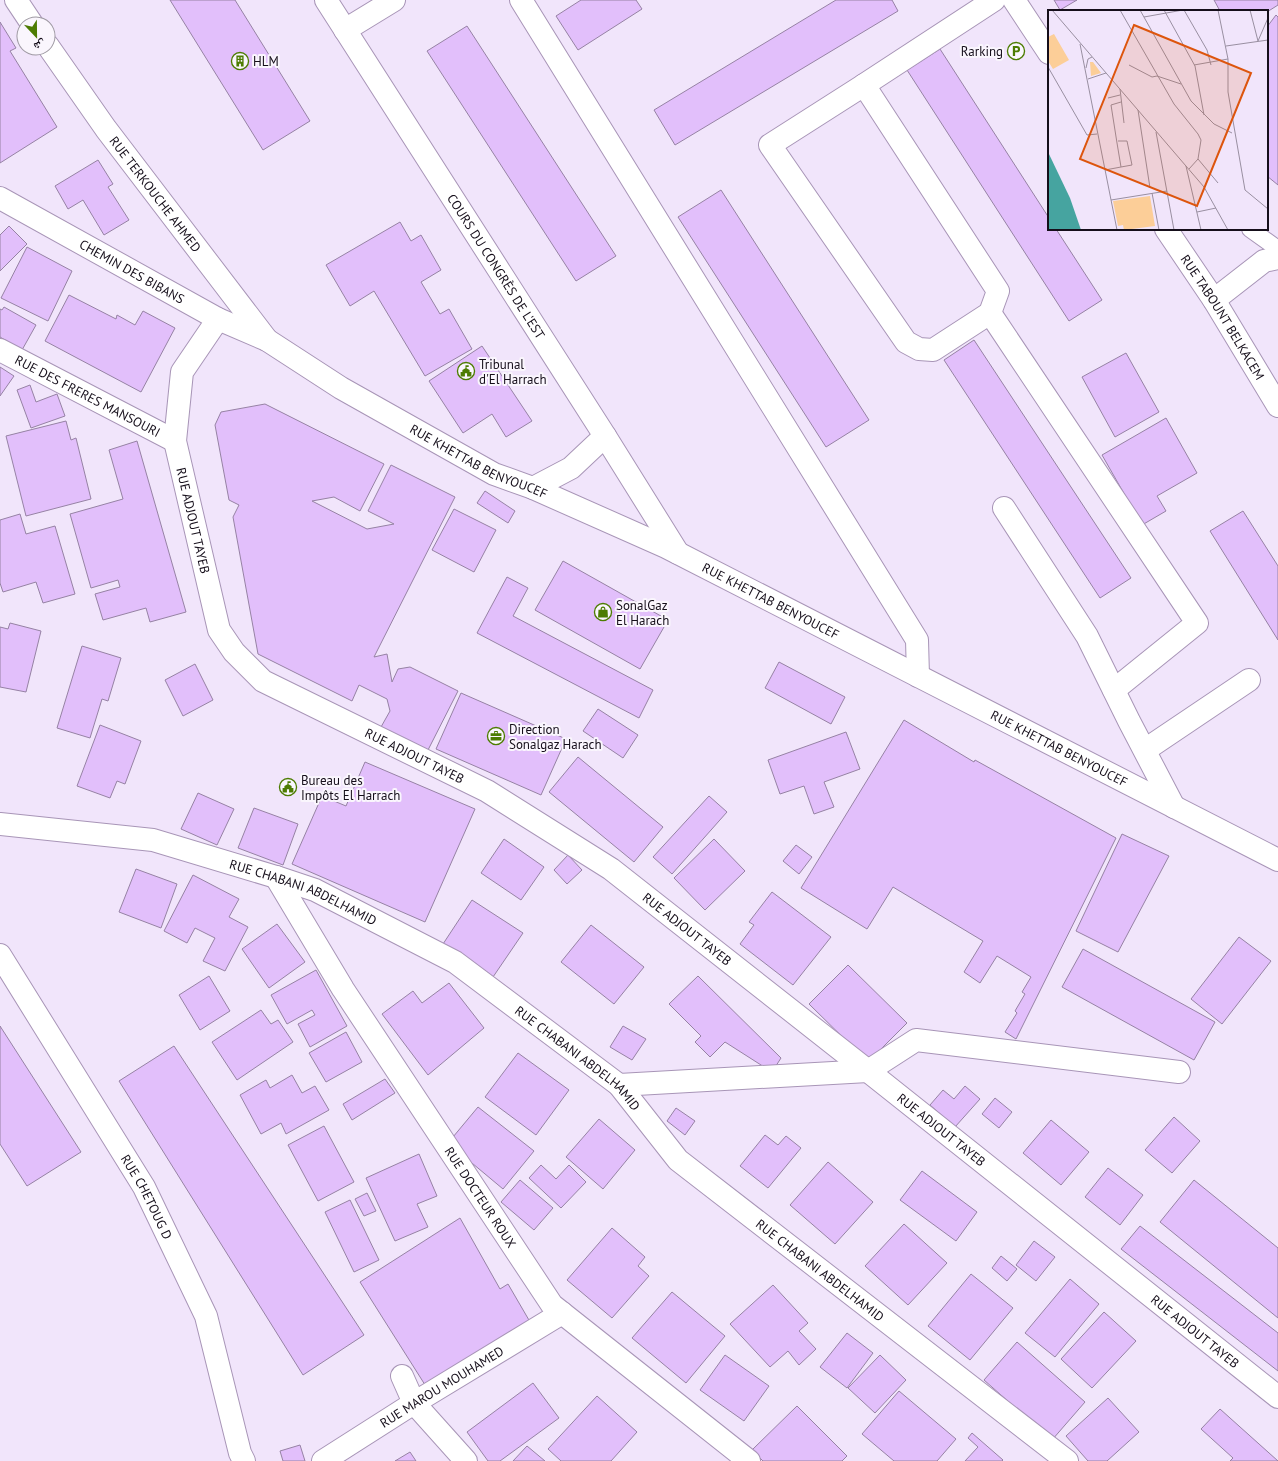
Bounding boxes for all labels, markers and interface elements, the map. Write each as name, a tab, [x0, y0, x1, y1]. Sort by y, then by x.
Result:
inset map	[1048, 10, 1268, 230]
north arrow	[16, 16, 56, 56]
text: ش	[31, 36, 48, 54]
parking icon: Rarking	[1006, 41, 1026, 61]
place label: Rarking	[961, 43, 1003, 60]
building icon: HLM	[230, 51, 250, 71]
place label: HLM	[253, 53, 279, 70]
street label: RUE TERKOUCHE AHMED	[106, 133, 205, 255]
street label: COURS DU CONGRÈS DE L'EST	[444, 190, 549, 342]
street label: CHEMIN DES BIBANS	[76, 235, 188, 307]
street label: RUE TABOUNT BELKACEM	[1177, 251, 1269, 383]
street label: RUE DES FRERES MANSOURI	[12, 351, 163, 440]
place label: Tribunal d'El Harrach	[479, 356, 547, 388]
public building icon: Tribunal d'El Harrach	[456, 361, 476, 381]
street label: RUE KHETTAB BENYOUCEF	[407, 420, 550, 502]
street label: RUE ADJOUT TAYEB	[173, 466, 214, 575]
street label: RUE KHETTAB BENYOUCEF	[700, 559, 842, 643]
place label: SonalGaz El Harach	[616, 597, 669, 629]
shop icon: SonalGaz El Harach	[593, 602, 613, 622]
street label: RUE KHETTAB BENYOUCEF	[988, 706, 1131, 790]
place label: Direction Sonalgaz Harach	[509, 721, 602, 753]
street label: RUE ADJOUT TAYEB	[362, 724, 467, 787]
office icon: Direction Sonalgaz Harach	[486, 726, 506, 746]
place label: Bureau des Impôts El Harrach	[301, 772, 400, 804]
public building icon: Bureau des Impôts El Harrach	[278, 777, 298, 797]
street label: RUE CHABANI ABDELHAMID	[227, 855, 380, 929]
street label: RUE ADJOUT TAYEB	[639, 889, 735, 969]
street label: RUE CHABANI ABDELHAMID	[512, 1002, 644, 1114]
street label: RUE ADJOUT TAYEB	[894, 1089, 989, 1170]
street label: RUE DOCTEUR ROUX	[441, 1143, 520, 1251]
street label: RUE CHETOUG D	[117, 1151, 176, 1242]
street label: RUE CHABANI ABDELHAMID	[753, 1215, 888, 1325]
street label: RUE ADJOUT TAYEB	[1147, 1291, 1243, 1371]
street label: RUE MAROU MOUHAMED	[376, 1342, 507, 1431]

